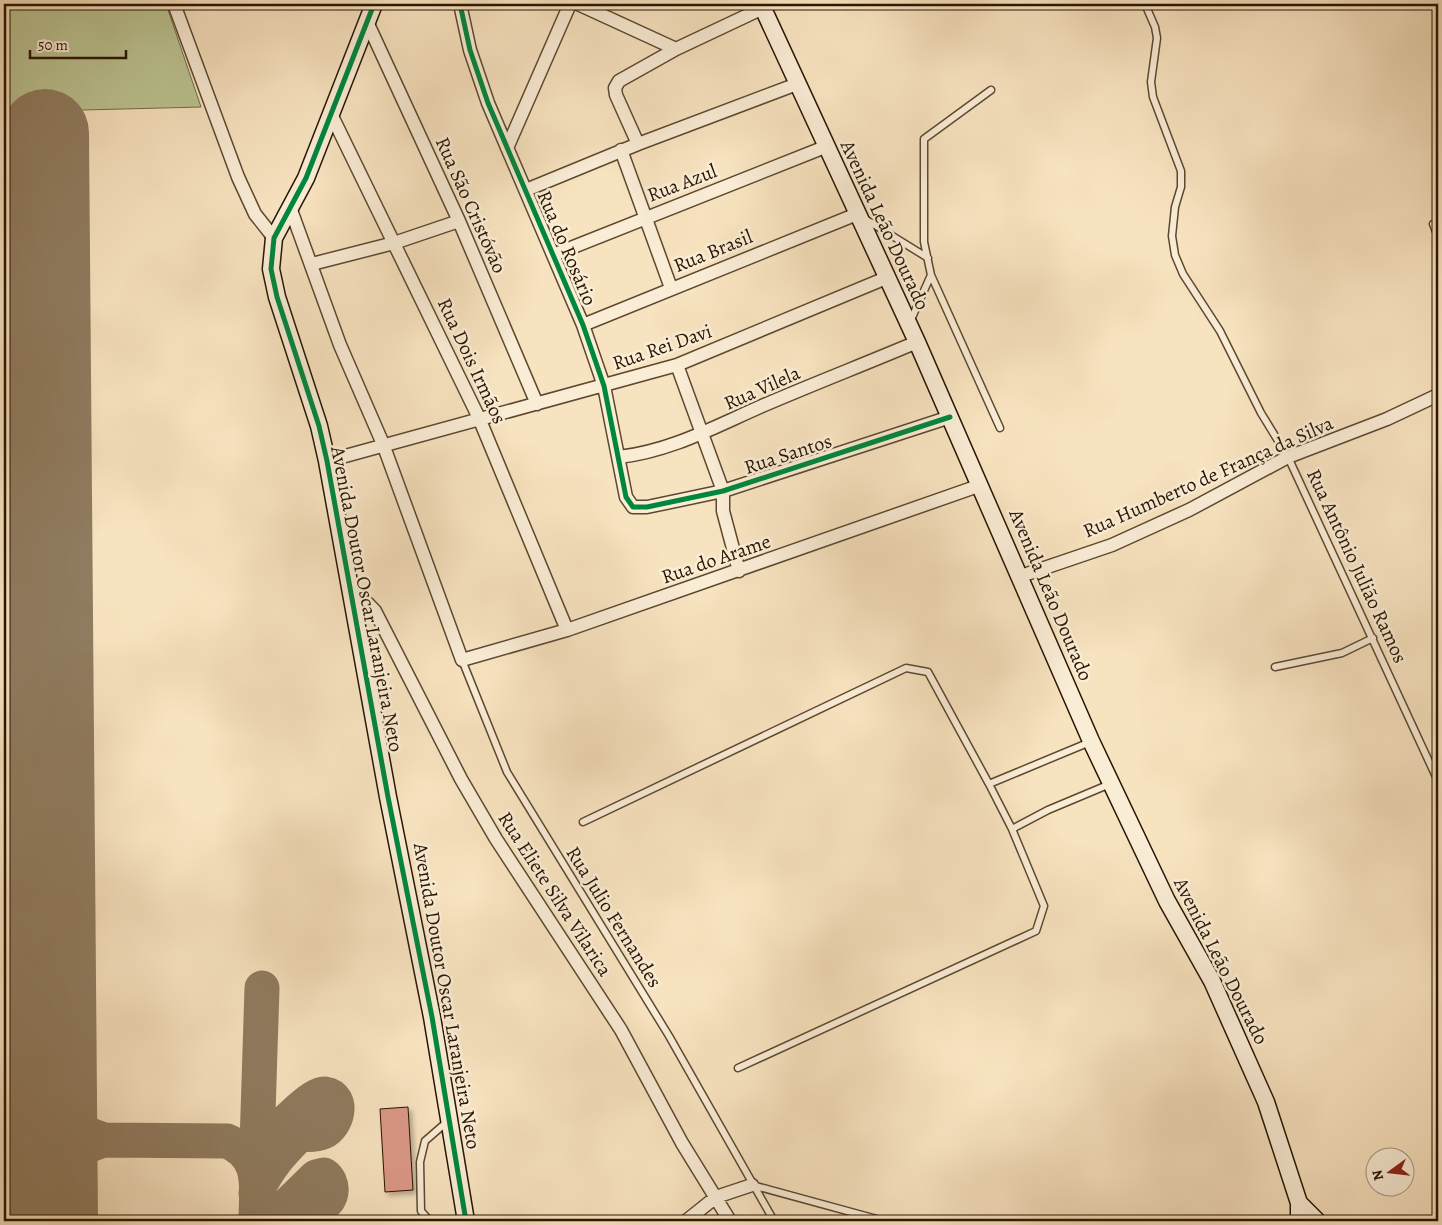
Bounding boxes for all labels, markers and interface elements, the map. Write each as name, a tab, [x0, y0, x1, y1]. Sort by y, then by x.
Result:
scale bar	[30, 28, 126, 60]
text: 50 m	[38, 35, 68, 55]
street label: Rua São Cristóvão	[429, 132, 513, 278]
street label: Avenida Leão Dourado	[833, 135, 936, 314]
street label: Rua Azul	[643, 157, 721, 209]
street label: Rua do Rosário	[531, 186, 603, 310]
street label: Rua Brasil	[670, 223, 757, 279]
street label: Rua Dois Irmãos	[431, 294, 513, 428]
street label: Rua Rei Davi	[609, 317, 715, 377]
street label: Rua Vilela	[720, 359, 805, 417]
street label: Rua Humberto de França da Silva	[1079, 409, 1338, 544]
street label: Rua Santos	[741, 427, 835, 481]
street label: Avenida Doutor Oscar Laranjeira Neto	[324, 443, 410, 754]
street label: Rua Antônio Julião Ramos	[1300, 465, 1414, 667]
street label: Avenida Leão Dourado	[1002, 504, 1099, 685]
street label: Rua do Arame	[658, 528, 774, 590]
street label: Rua Eliete Silva Vilarica	[492, 806, 619, 982]
street label: Avenida Doutor Oscar Laranjeira Neto	[407, 840, 487, 1151]
street label: Rua Julio Fernandes	[560, 841, 668, 993]
street label: Avenida Leão Dourado	[1167, 872, 1275, 1049]
north arrow	[1364, 1148, 1414, 1198]
text: N	[1367, 1168, 1388, 1183]

